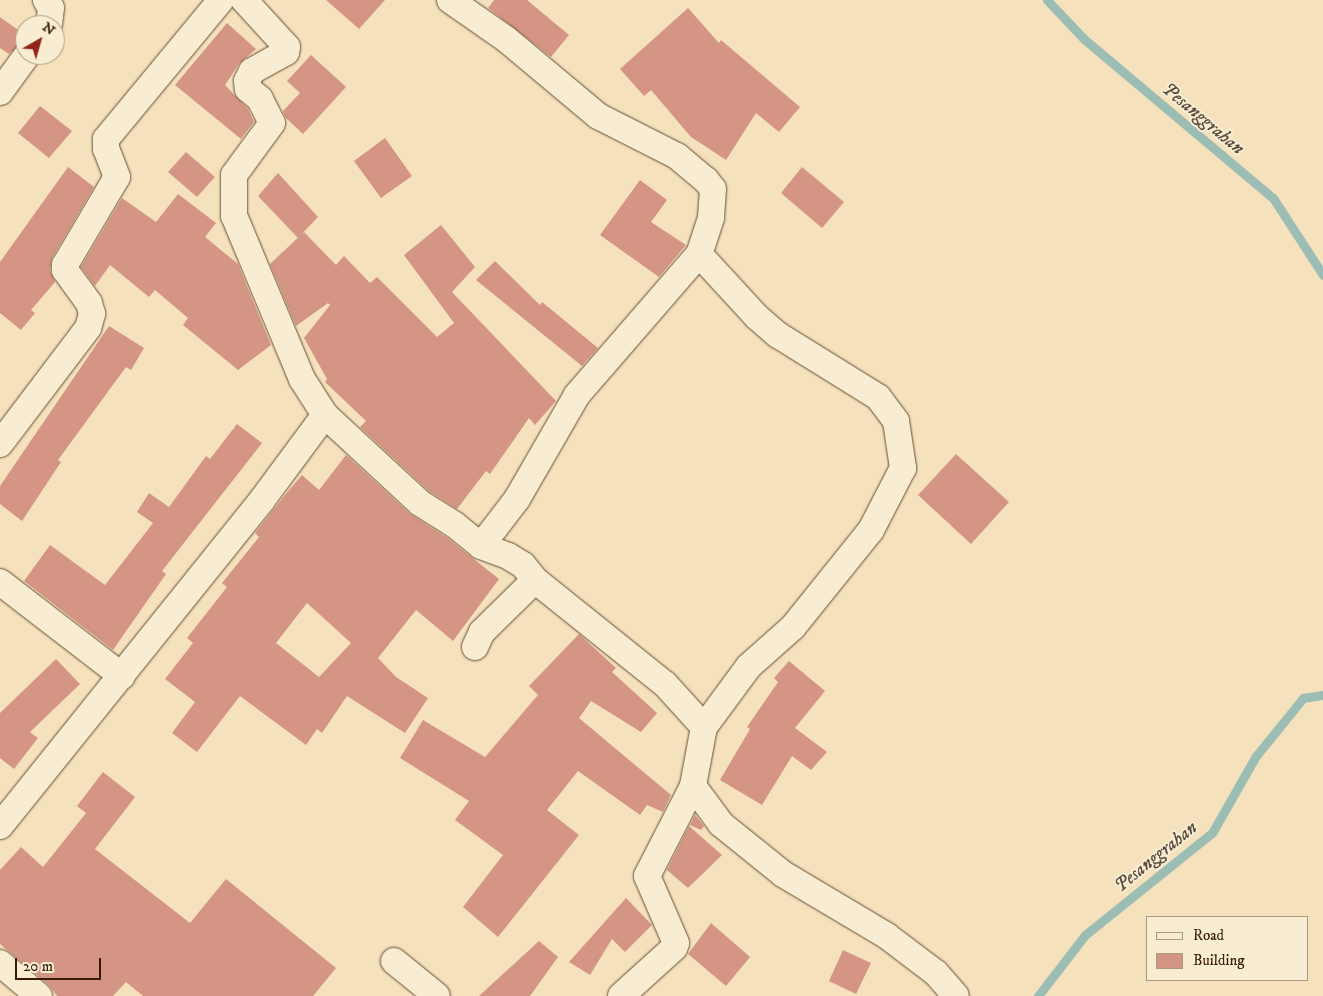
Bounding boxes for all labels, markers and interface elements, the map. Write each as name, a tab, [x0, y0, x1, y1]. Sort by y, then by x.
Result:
north arrow	[15, 15, 65, 65]
text: N	[39, 18, 59, 40]
water label: Pesanggrahan	[1157, 78, 1249, 160]
water label: Pesanggrahan	[1110, 817, 1202, 897]
legend	[1146, 916, 1308, 981]
text: Road	[1193, 926, 1224, 945]
scale bar	[18, 948, 104, 980]
text: Building	[1193, 951, 1245, 970]
text: 20 m	[23, 957, 53, 976]

